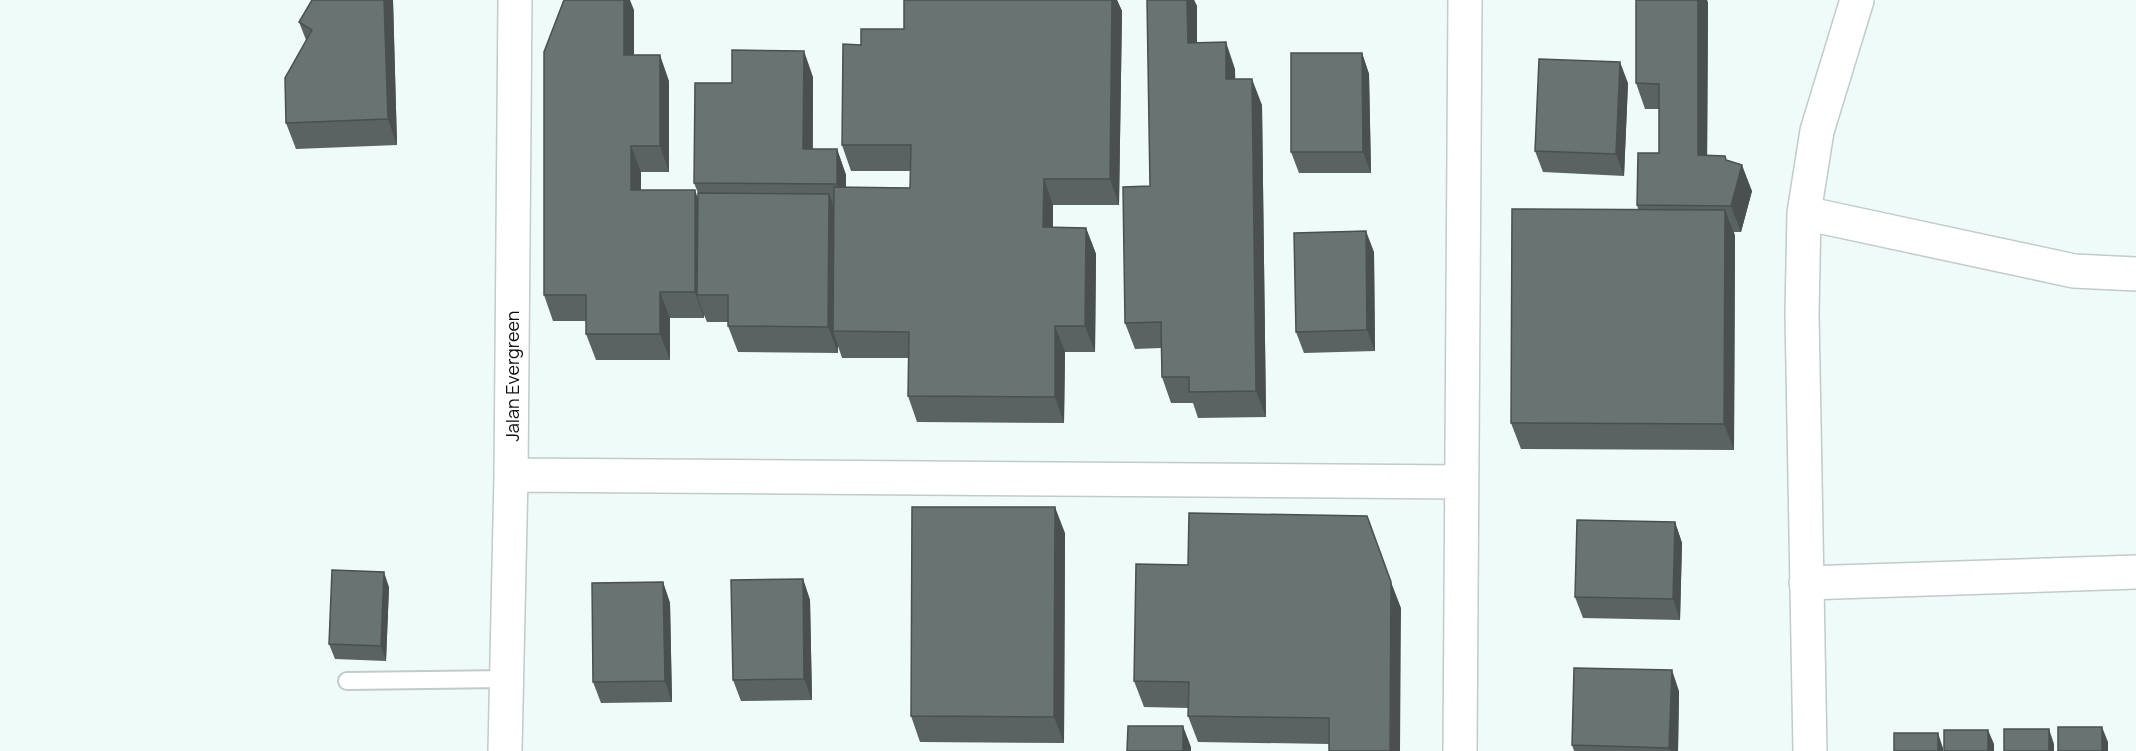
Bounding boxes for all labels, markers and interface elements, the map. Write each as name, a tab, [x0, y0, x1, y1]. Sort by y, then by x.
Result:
street label: Jalan Evergreen	[500, 311, 524, 441]

